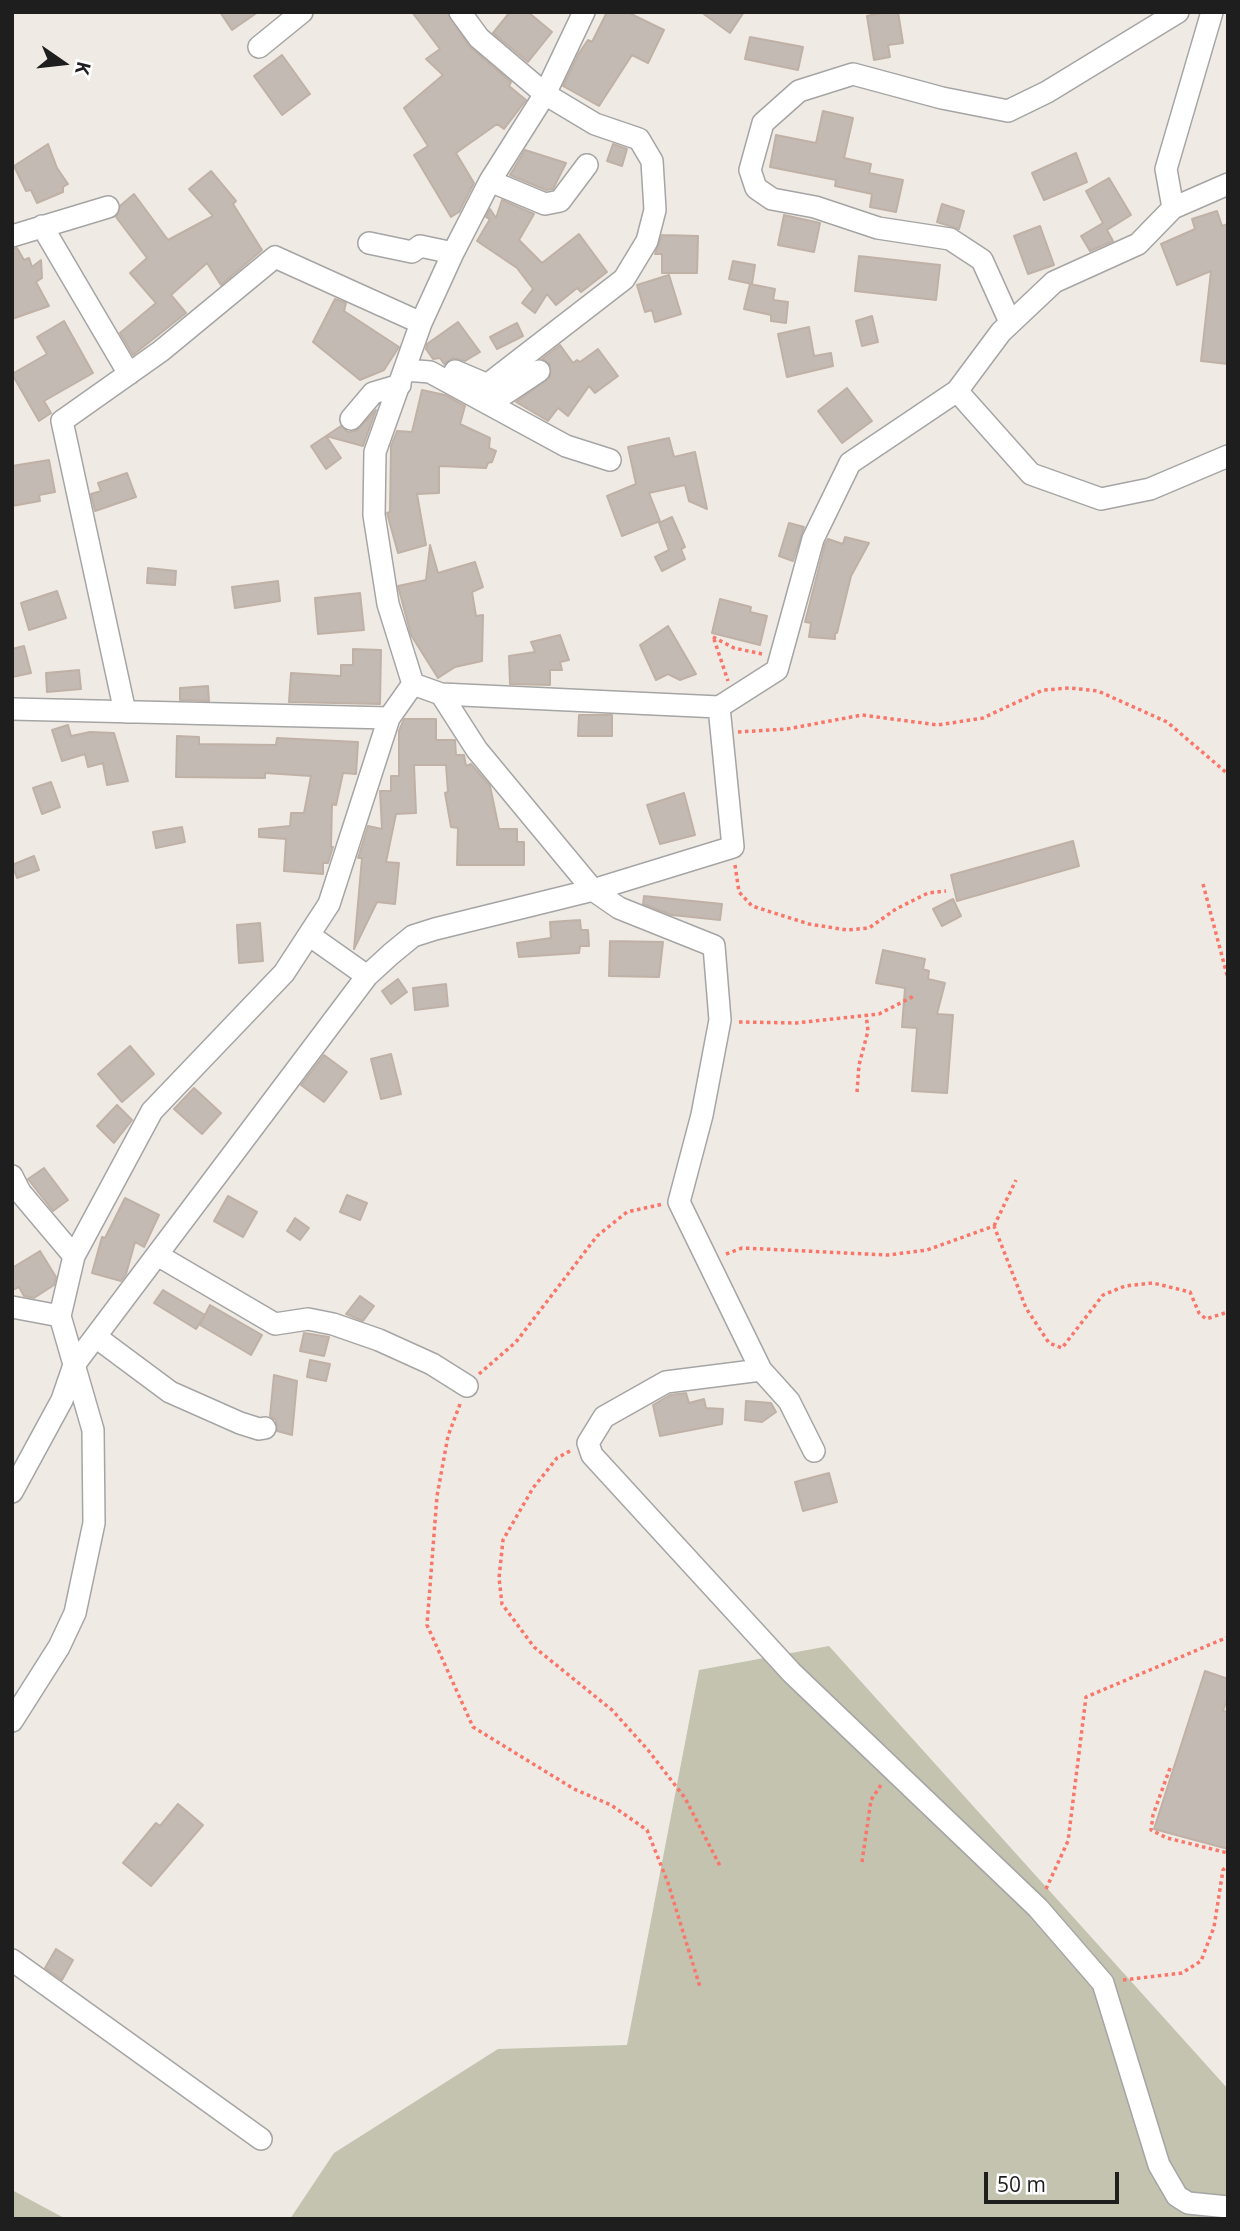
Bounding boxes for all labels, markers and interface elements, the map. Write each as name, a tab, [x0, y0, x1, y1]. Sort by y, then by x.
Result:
north arrow	[28, 28, 98, 98]
text: K	[69, 59, 98, 77]
scale bar	[988, 2158, 1123, 2202]
text: 50 m	[997, 2170, 1046, 2198]

